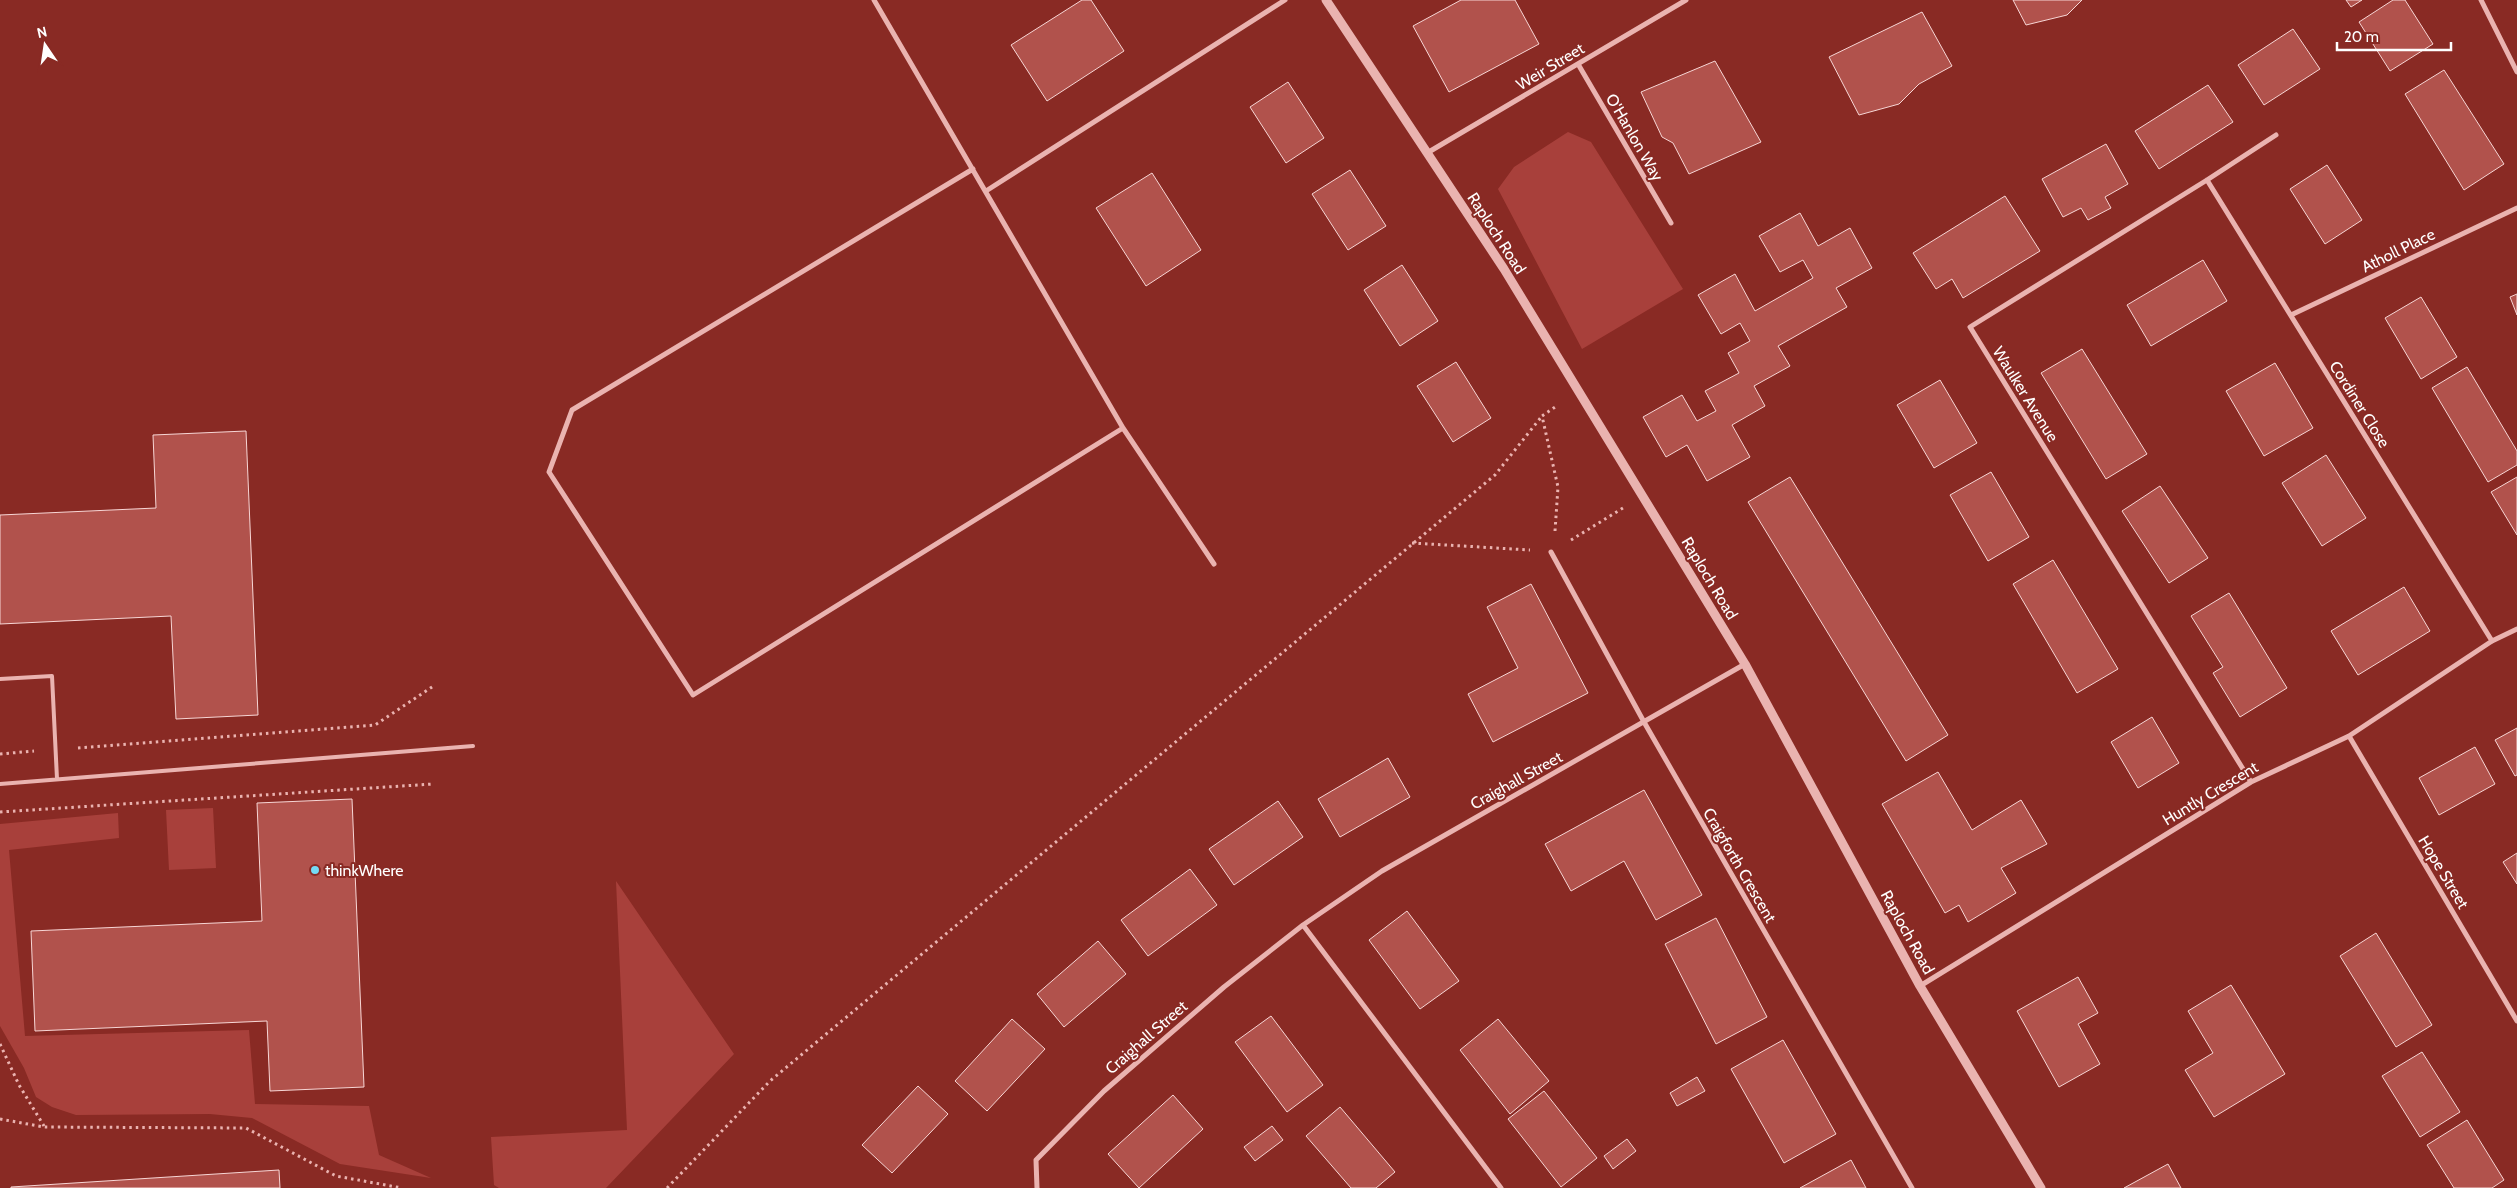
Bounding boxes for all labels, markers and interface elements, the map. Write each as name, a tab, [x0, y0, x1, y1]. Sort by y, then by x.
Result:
north arrow	[20, 20, 70, 70]
scale bar	[2337, 20, 2451, 52]
text: N	[35, 22, 49, 42]
text: 20 m	[2344, 28, 2379, 46]
street label: Weir Street	[1513, 38, 1588, 94]
street label: O'Hanlon Way	[1602, 90, 1667, 184]
street label: Raploch Road	[1463, 189, 1530, 277]
street label: Atholl Place	[2358, 225, 2438, 276]
street label: Waulker Avenue	[1989, 343, 2062, 445]
street label: Cordiner Close	[2325, 357, 2394, 451]
street label: Raploch Road	[1678, 534, 1742, 623]
street label: Craighall Street	[1467, 747, 1566, 814]
street label: Huntly Crescent	[2159, 757, 2262, 829]
street label: Craigforth Crescent	[1699, 804, 1780, 927]
street label: Hope Street	[2414, 832, 2473, 913]
place label: thinkWhere	[325, 861, 404, 880]
marker: thinkWhere	[309, 864, 321, 876]
street label: Raploch Road	[1877, 887, 1938, 977]
street label: Craighall Street	[1101, 996, 1192, 1078]

